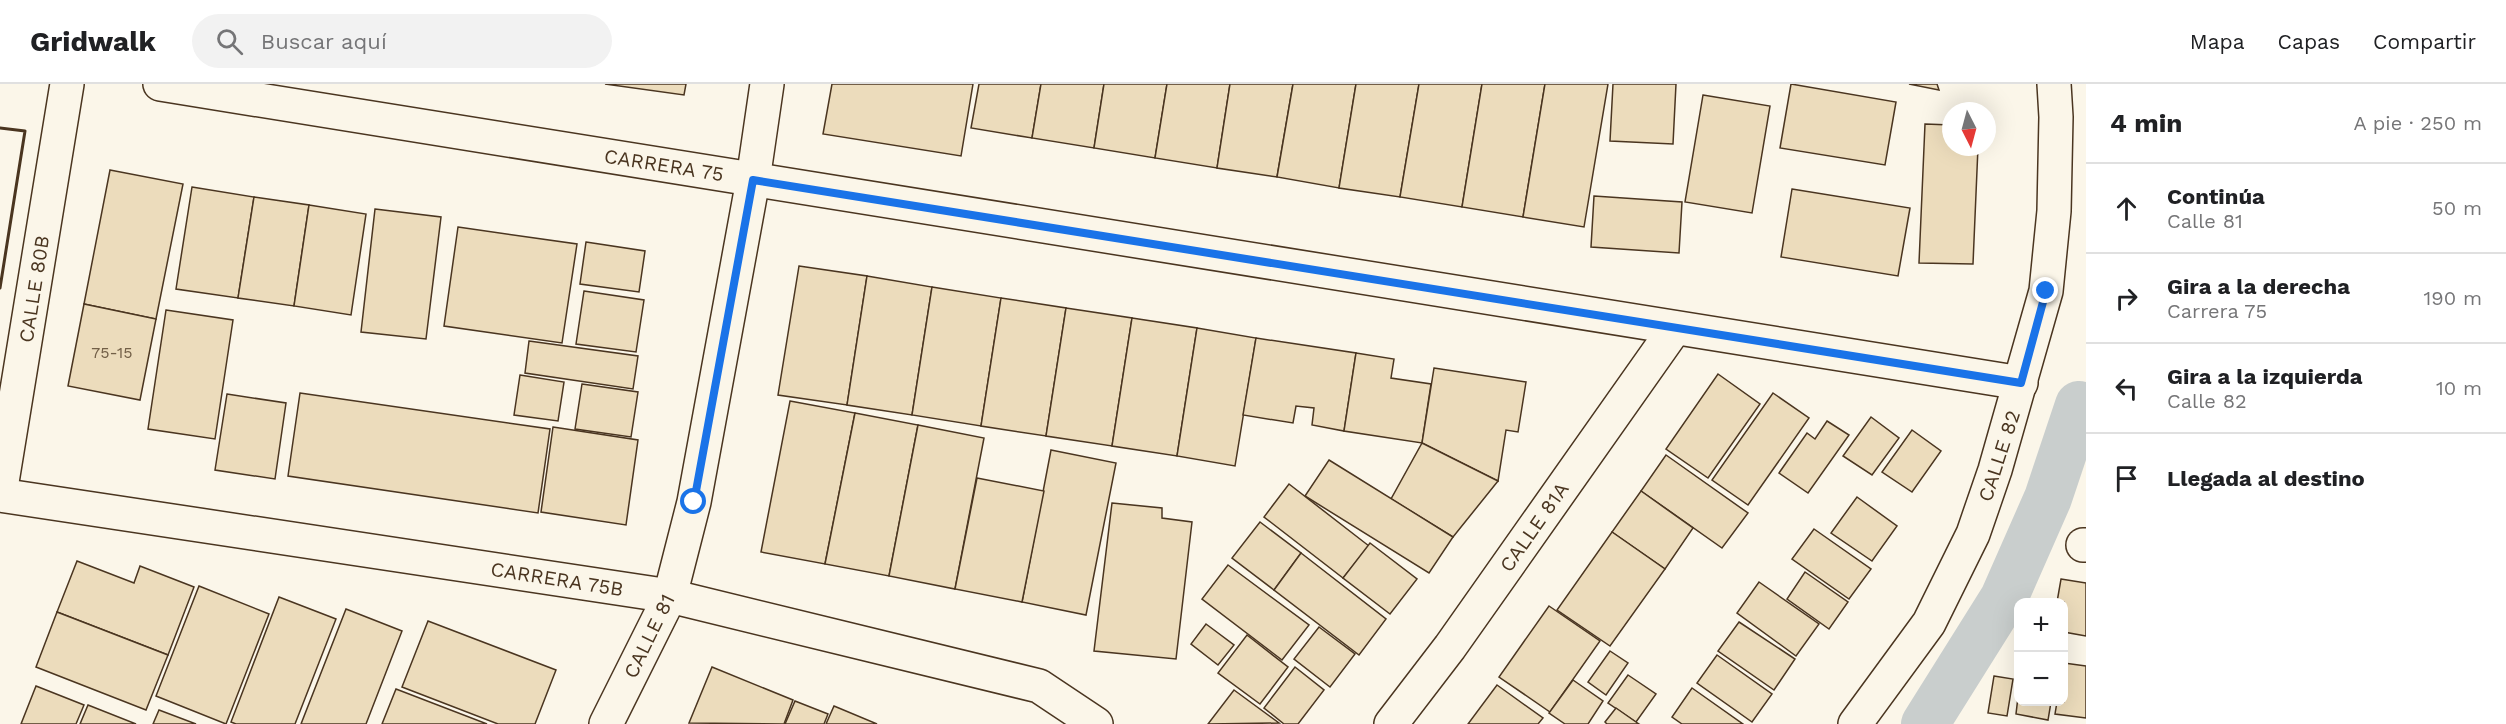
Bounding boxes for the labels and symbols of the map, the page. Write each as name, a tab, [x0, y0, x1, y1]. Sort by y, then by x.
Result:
north arrow	[1942, 102, 1996, 156]
street label: CARRERA 75	[602, 144, 726, 186]
street label: CALLE 80B	[14, 234, 54, 344]
route end	[2032, 277, 2058, 303]
house number: 75-15	[91, 343, 133, 362]
street label: CALLE 82	[1973, 407, 2025, 505]
street label: CALLE 81A	[1494, 478, 1574, 576]
route start	[680, 488, 706, 514]
street label: CARRERA 75B	[489, 557, 625, 601]
street label: CALLE 81	[618, 590, 680, 682]

